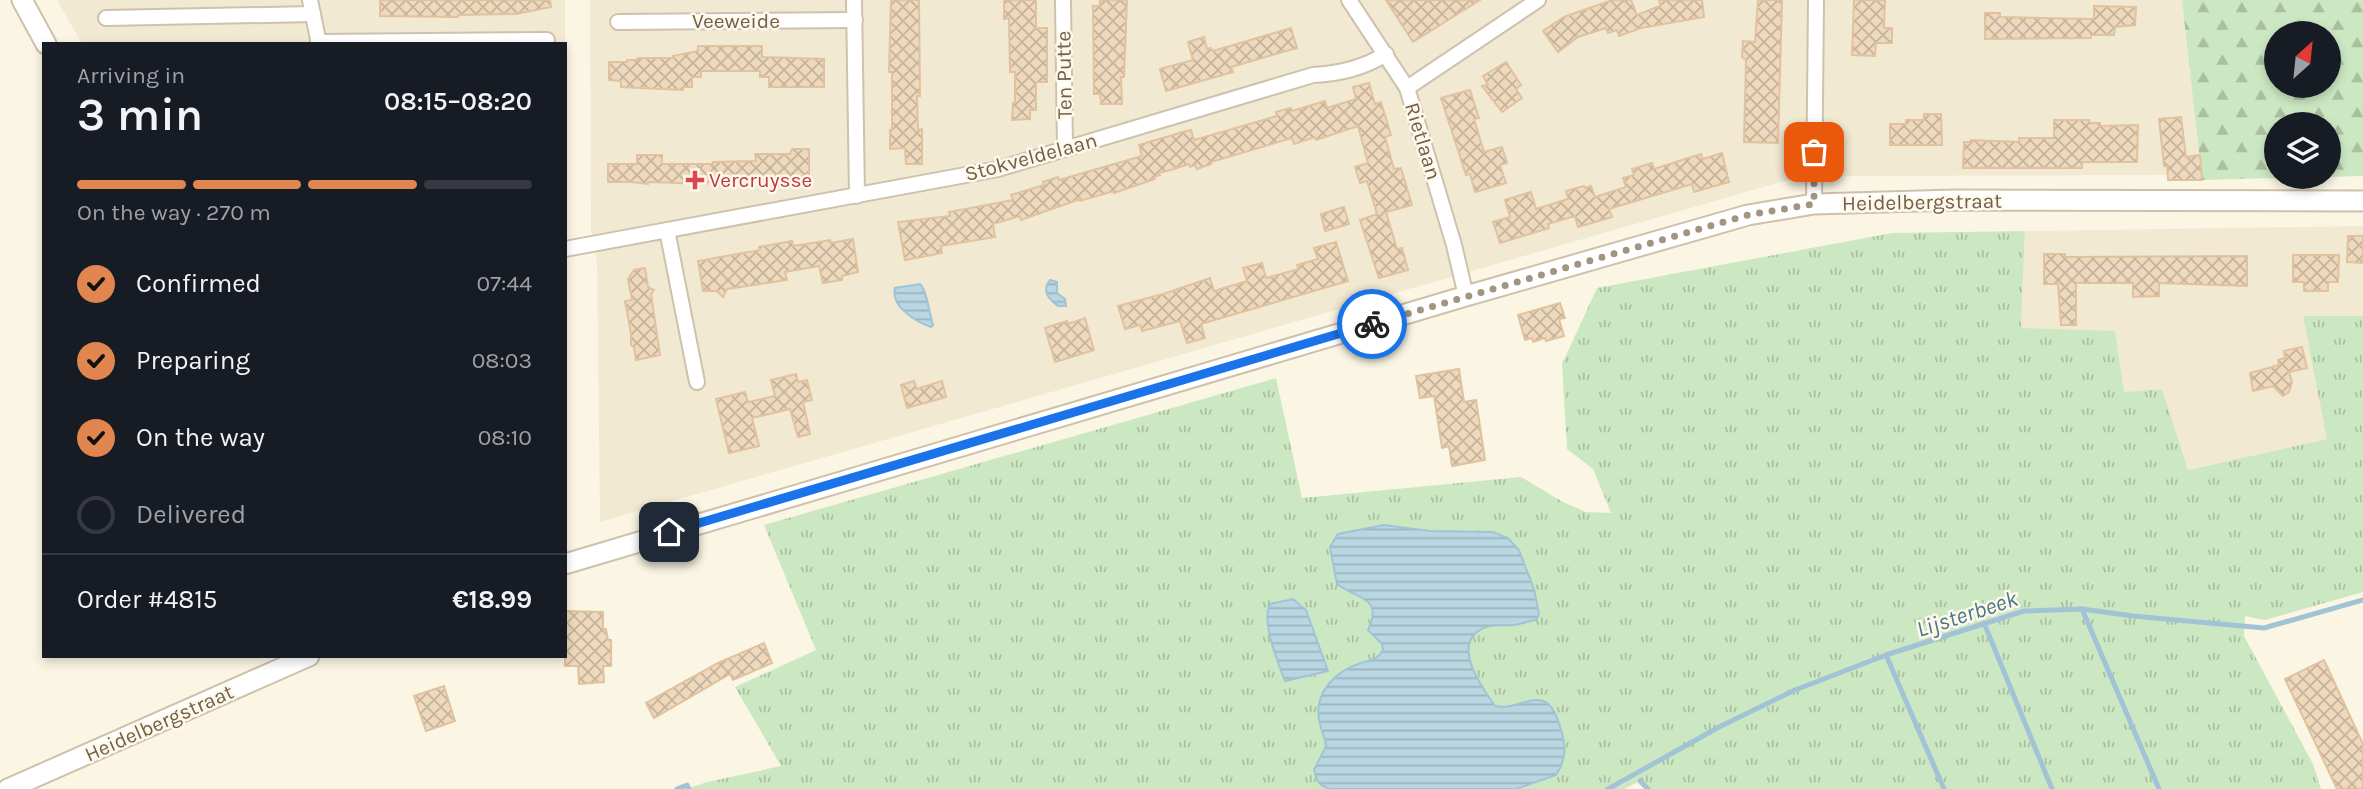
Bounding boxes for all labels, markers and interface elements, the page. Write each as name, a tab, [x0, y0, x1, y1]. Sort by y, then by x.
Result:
street label: Veeweide	[692, 9, 780, 33]
north arrow	[2264, 21, 2342, 98]
map controls	[2264, 21, 2341, 189]
street label: Ten Putte	[1051, 31, 1077, 119]
text: Arriving in	[77, 62, 185, 89]
text: 08:15–08:20	[384, 86, 532, 117]
text: 3 min	[77, 88, 203, 142]
street label: Rietlaan	[1400, 99, 1446, 183]
button: layers	[2264, 112, 2341, 189]
pin	[1784, 122, 1844, 182]
street label: Stokveldelaan	[962, 128, 1100, 186]
icon: bag	[1795, 133, 1833, 171]
place label: Vercruysse	[709, 168, 812, 192]
marker: Vercruysse	[687, 172, 703, 188]
street label: Heidelbergstraat	[1842, 189, 2002, 215]
text: On the way · 270 m	[77, 199, 271, 226]
icon: check	[77, 265, 115, 303]
text: Confirmed	[136, 268, 261, 299]
text: 07:44	[477, 270, 532, 297]
courier	[1337, 289, 1407, 359]
icon: bike	[1353, 305, 1391, 343]
icon: check	[77, 342, 115, 380]
text: Preparing	[136, 345, 250, 376]
text: 08:03	[472, 347, 532, 374]
icon: check	[77, 419, 115, 457]
text: On the way	[136, 422, 265, 453]
text: 08:10	[478, 424, 532, 451]
text: Delivered	[136, 499, 246, 530]
pin	[639, 502, 699, 562]
icon: home	[650, 513, 688, 551]
text: Order #4815	[77, 584, 218, 615]
text: €18.99	[452, 584, 532, 615]
water label: Lijsterbeek	[1913, 585, 2021, 643]
street label: Heidelbergstraat	[81, 679, 237, 767]

